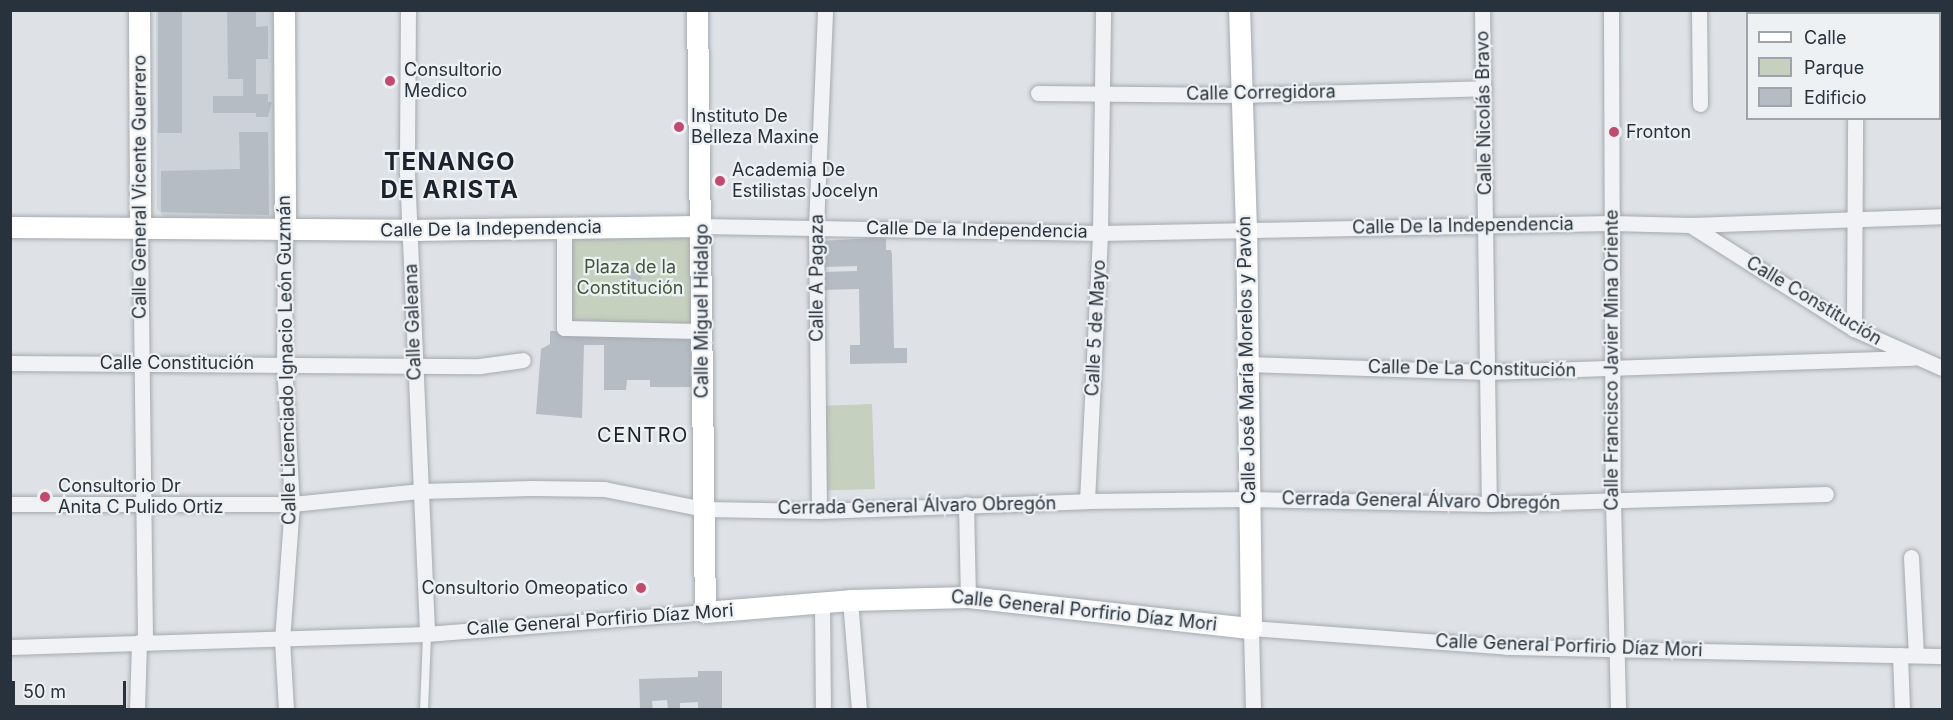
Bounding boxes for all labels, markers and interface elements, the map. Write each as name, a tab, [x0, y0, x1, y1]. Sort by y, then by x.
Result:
legend	[1746, 12, 1941, 120]
text: Calle	[1804, 27, 1846, 48]
street label: Calle Nicolás Bravo	[1472, 31, 1496, 195]
street label: Calle General Vicente Guerrero	[129, 55, 151, 319]
text: Parque	[1804, 57, 1864, 78]
place label: Consultorio Medico	[404, 60, 502, 103]
marker: Consultorio Medico	[381, 72, 399, 90]
street label: Calle Corregidora	[1186, 81, 1336, 105]
text: Edificio	[1804, 87, 1867, 108]
place label: Instituto De Belleza Maxine	[691, 106, 819, 148]
marker: Instituto De Belleza Maxine	[672, 120, 686, 134]
place label: Fronton	[1626, 121, 1691, 143]
marker: Fronton	[1607, 125, 1621, 139]
district label: TENANGO DE ARISTA	[380, 148, 520, 204]
place label: Academia De Estilistas Jocelyn	[732, 160, 878, 202]
marker: Academia De Estilistas Jocelyn	[713, 174, 727, 188]
street label: Calle Licenciado Ignacio León Guzmán	[273, 195, 301, 525]
street label: Calle Francisco Javier Mina Oriente	[1601, 209, 1623, 511]
street label: Calle De la Independencia	[1352, 213, 1574, 239]
street label: Calle A Pagaza	[806, 214, 828, 342]
street label: Calle De la Independencia	[380, 216, 602, 242]
street label: Calle José María Morelos y Pavón	[1234, 216, 1260, 504]
street label: Calle De la Independencia	[866, 217, 1088, 243]
street label: Calle Miguel Hidalgo	[691, 224, 713, 398]
street label: Calle Constitución	[1742, 252, 1886, 350]
park label: Plaza de la Constitución	[577, 257, 683, 300]
street label: Calle 5 de Mayo	[1082, 259, 1110, 397]
street label: Calle Galeana	[400, 263, 426, 381]
street label: Calle Constitución	[100, 352, 254, 374]
street label: Calle De La Constitución	[1368, 356, 1576, 382]
district label: CENTRO	[597, 423, 689, 447]
place label: Consultorio Dr Anita C Pulido Ortiz	[58, 476, 224, 518]
marker: Consultorio Dr Anita C Pulido Ortiz	[36, 488, 54, 506]
street label: Cerrada General Álvaro Obregón	[1281, 488, 1561, 514]
street label: Cerrada General Álvaro Obregón	[777, 493, 1057, 519]
place label: Consultorio Omeopatico	[421, 577, 628, 599]
marker: Consultorio Omeopatico	[632, 579, 650, 597]
street label: Calle General Porfirio Díaz Mori	[950, 586, 1218, 636]
street label: Calle General Porfirio Díaz Mori	[466, 600, 734, 640]
street label: Calle General Porfirio Díaz Mori	[1435, 631, 1703, 661]
scale bar	[15, 669, 129, 707]
text: 50 m	[23, 681, 66, 702]

